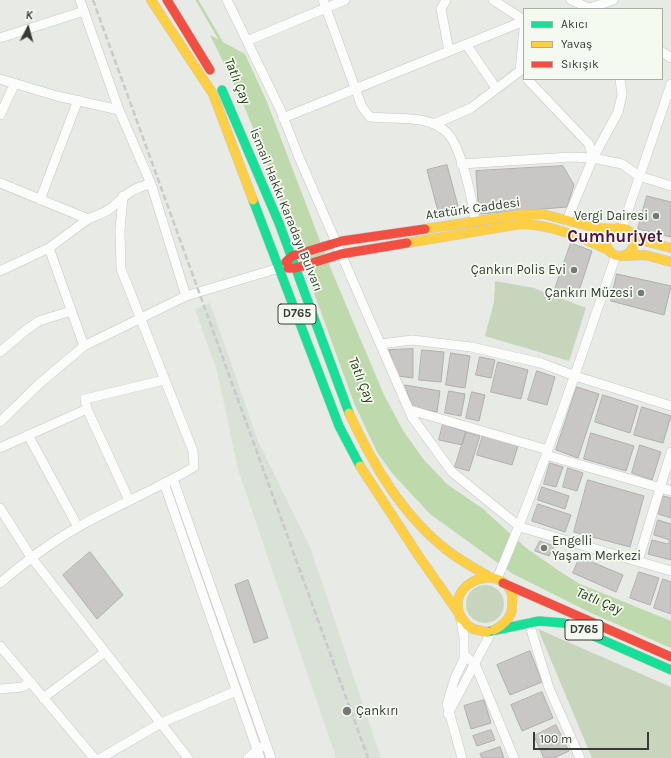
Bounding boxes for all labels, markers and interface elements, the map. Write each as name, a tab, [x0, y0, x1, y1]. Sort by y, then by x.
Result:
north arrow	[8, 8, 48, 48]
legend	[523, 8, 663, 80]
text: K	[25, 9, 34, 22]
text: Akıcı	[561, 17, 588, 31]
text: Yavaş	[561, 37, 592, 51]
water label: Tatlı Çay	[220, 56, 254, 106]
text: Sıkışık	[561, 57, 599, 71]
street label: İsmail Hakkı Karadayı Bulvarı	[246, 126, 326, 294]
street label: Atatürk Caddesi	[425, 195, 521, 223]
place label: Vergi Dairesi	[574, 208, 648, 224]
marker: Vergi Dairesi	[651, 211, 661, 221]
district label: Cumhuriyet	[567, 227, 663, 247]
place label: Çankırı Polis Evi	[471, 262, 566, 278]
marker: Çankırı Polis Evi	[569, 265, 579, 275]
place label: Çankırı Müzesi	[545, 285, 633, 301]
marker: Çankırı Müzesi	[636, 288, 646, 298]
road number: D765	[278, 304, 316, 324]
water label: Tatlı Çay	[344, 355, 378, 405]
place label: Engelli Yaşam Merkezi	[552, 533, 641, 564]
marker: Engelli Yaşam Merkezi	[539, 543, 549, 553]
water label: Tatlı Çay	[574, 584, 624, 618]
road number: D765	[565, 620, 603, 640]
place label: Çankırı	[356, 703, 399, 719]
marker: Çankırı	[341, 705, 353, 717]
scale bar	[535, 724, 651, 750]
text: 100 m	[540, 732, 572, 746]

